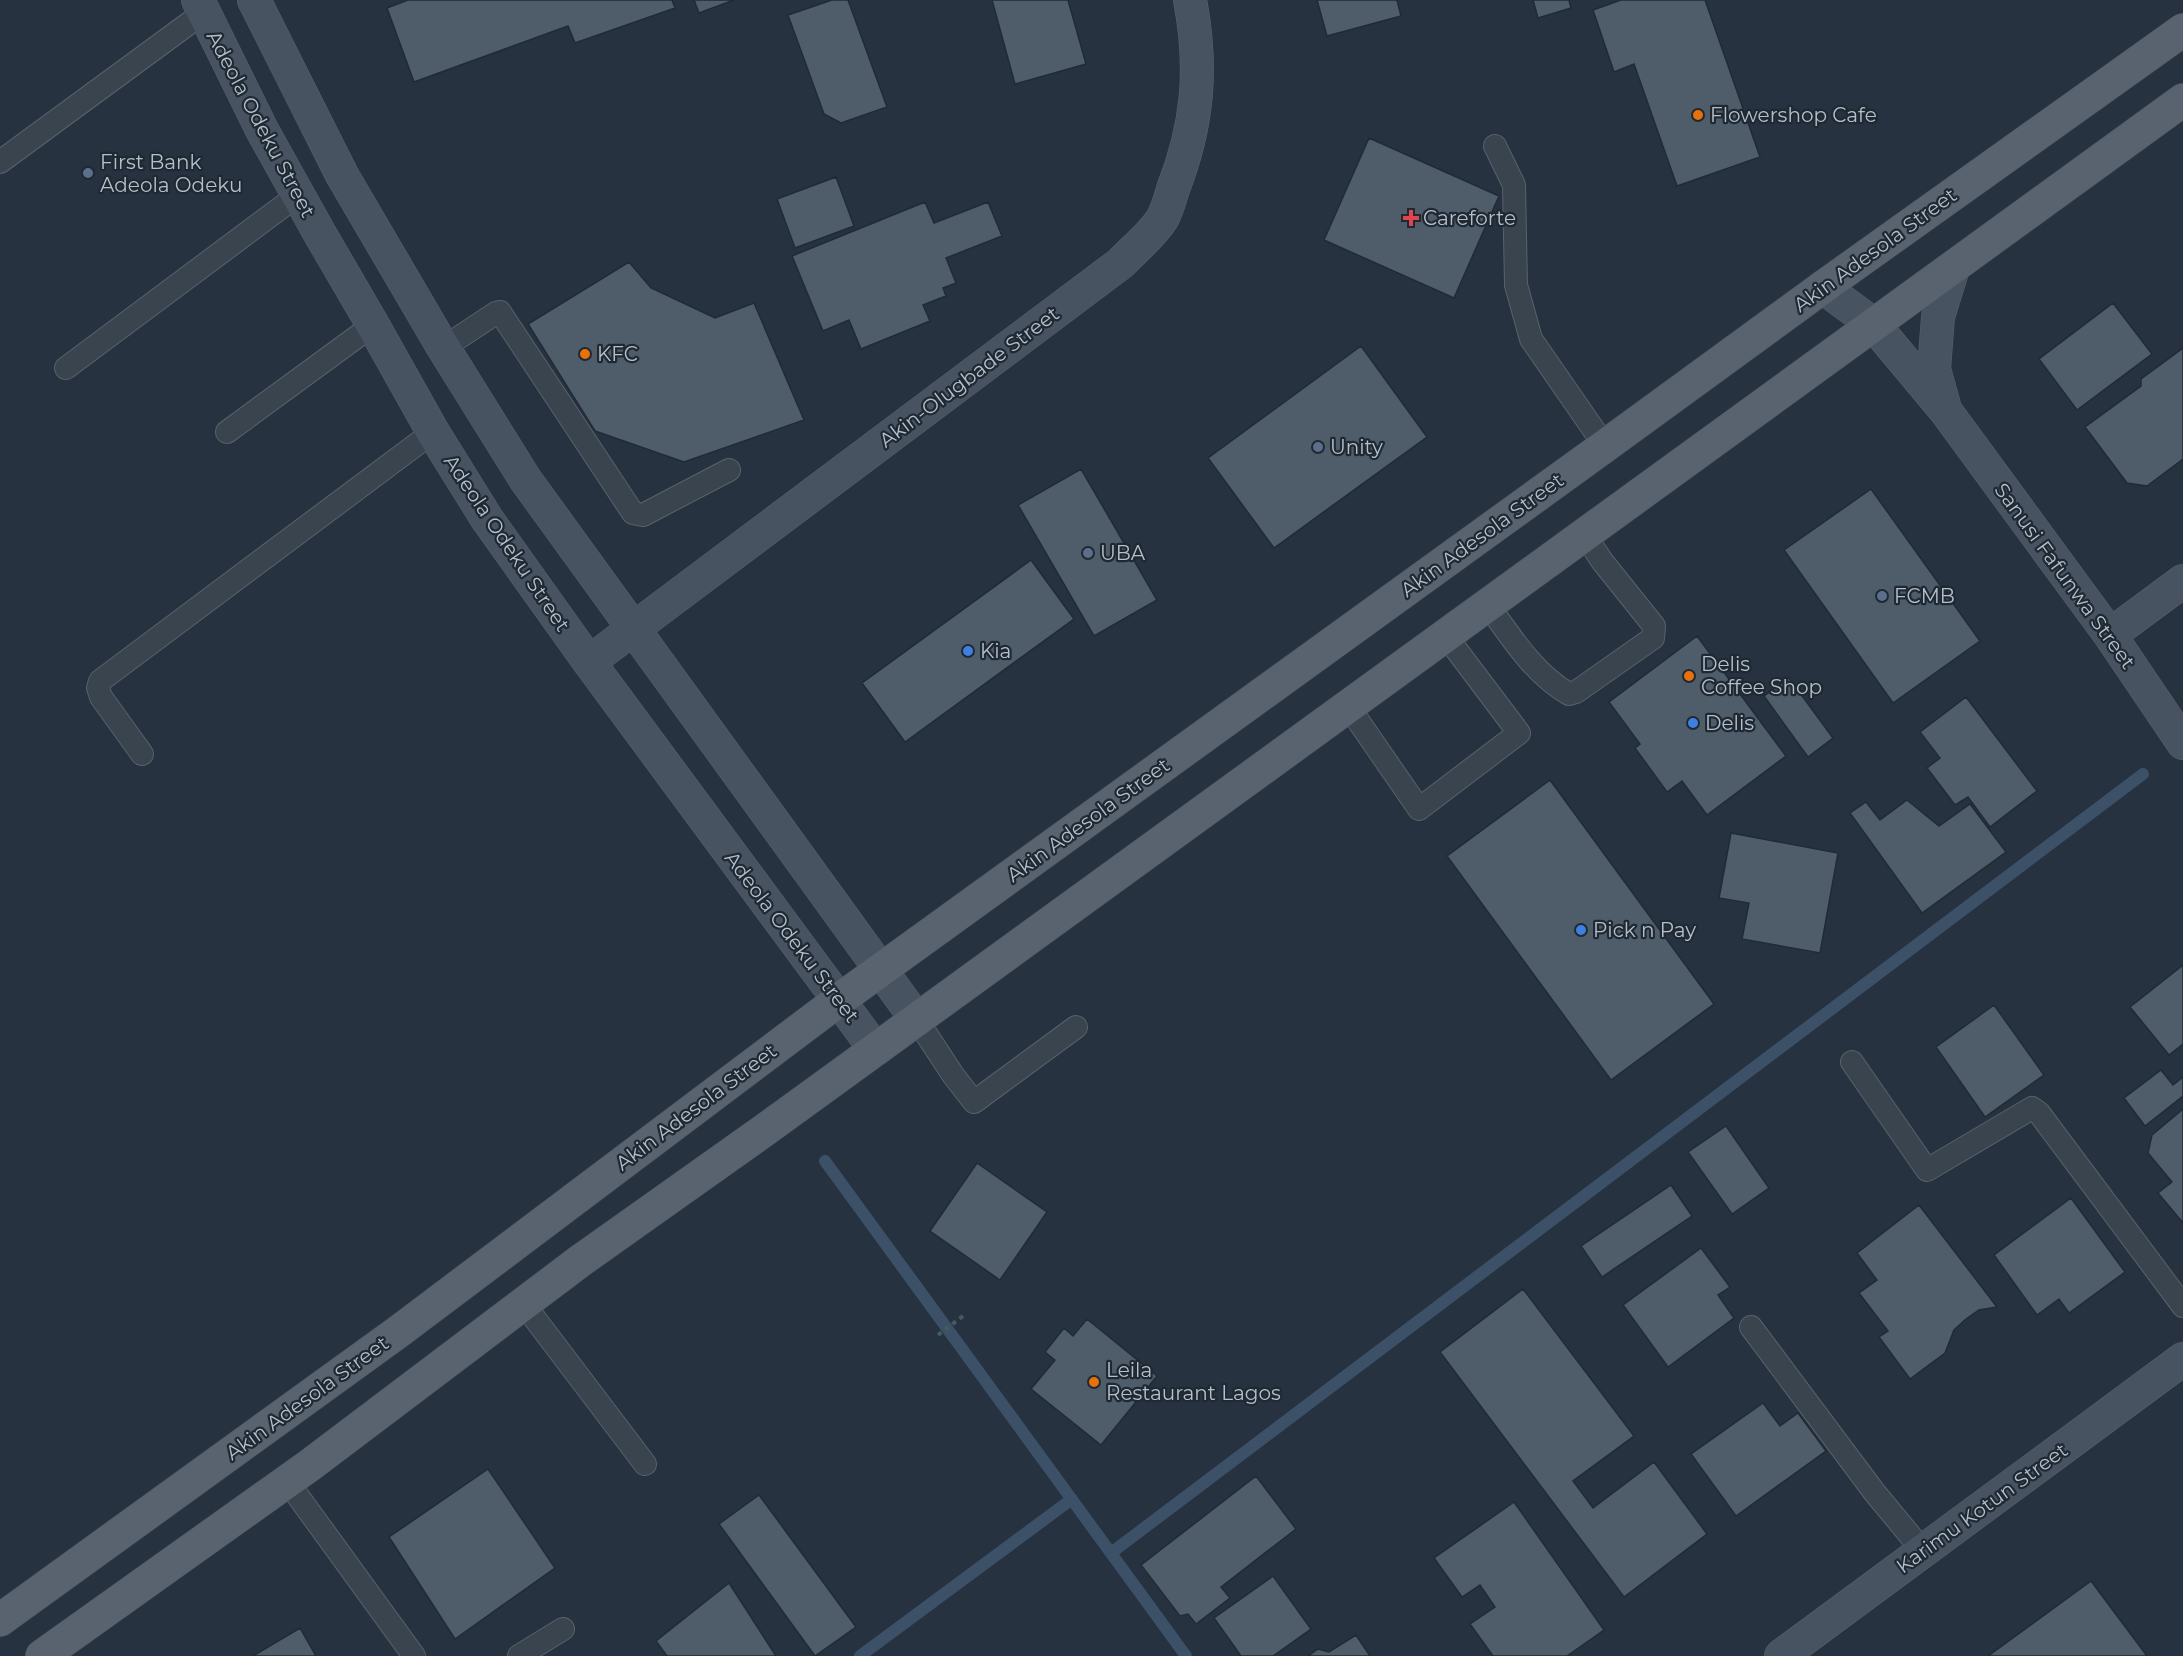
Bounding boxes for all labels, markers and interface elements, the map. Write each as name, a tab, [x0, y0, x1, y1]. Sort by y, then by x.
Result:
street label: Adeola Odeku Street	[202, 26, 320, 222]
place label: Flowershop Cafe	[1710, 103, 1877, 127]
marker: Flowershop Cafe	[1691, 108, 1705, 122]
place label: First Bank Adeola Odeku	[100, 150, 242, 197]
marker: First Bank Adeola Odeku	[81, 166, 95, 180]
street label: Akin Adesola Street	[1789, 183, 1961, 317]
place label: Careforte	[1423, 206, 1516, 230]
marker: Careforte	[1404, 211, 1418, 225]
street label: Akin-Olugbade Street	[874, 302, 1064, 452]
place label: KFC	[597, 342, 638, 366]
marker: KFC	[578, 347, 592, 361]
place label: Unity	[1330, 435, 1383, 459]
marker: Unity	[1311, 440, 1325, 454]
street label: Adeola Odeku Street	[439, 450, 575, 636]
street label: Akin Adesola Street	[1396, 468, 1568, 602]
street label: Sanusi Fafunwa Street	[1990, 478, 2140, 674]
place label: UBA	[1100, 541, 1146, 565]
marker: UBA	[1081, 546, 1095, 560]
place label: FCMB	[1894, 584, 1955, 608]
marker: FCMB	[1875, 589, 1889, 603]
place label: Kia	[980, 639, 1011, 663]
marker: Kia	[961, 644, 975, 658]
place label: Delis Coffee Shop	[1701, 652, 1822, 699]
marker: Delis Coffee Shop	[1682, 669, 1696, 683]
place label: Delis	[1705, 711, 1754, 735]
marker: Delis	[1686, 716, 1700, 730]
street label: Akin Adesola Street	[1002, 753, 1174, 887]
street label: Adeola Odeku Street	[720, 847, 864, 1027]
place label: Pick n Pay	[1593, 918, 1696, 942]
marker: Pick n Pay	[1574, 923, 1588, 937]
street label: Akin Adesola Street	[611, 1039, 781, 1175]
street label: Akin Adesola Street	[221, 1331, 393, 1465]
place label: Leila Restaurant Lagos	[1106, 1358, 1281, 1405]
marker: Leila Restaurant Lagos	[1087, 1375, 1101, 1389]
street label: Karimu Kotun Street	[1892, 1438, 2072, 1578]

